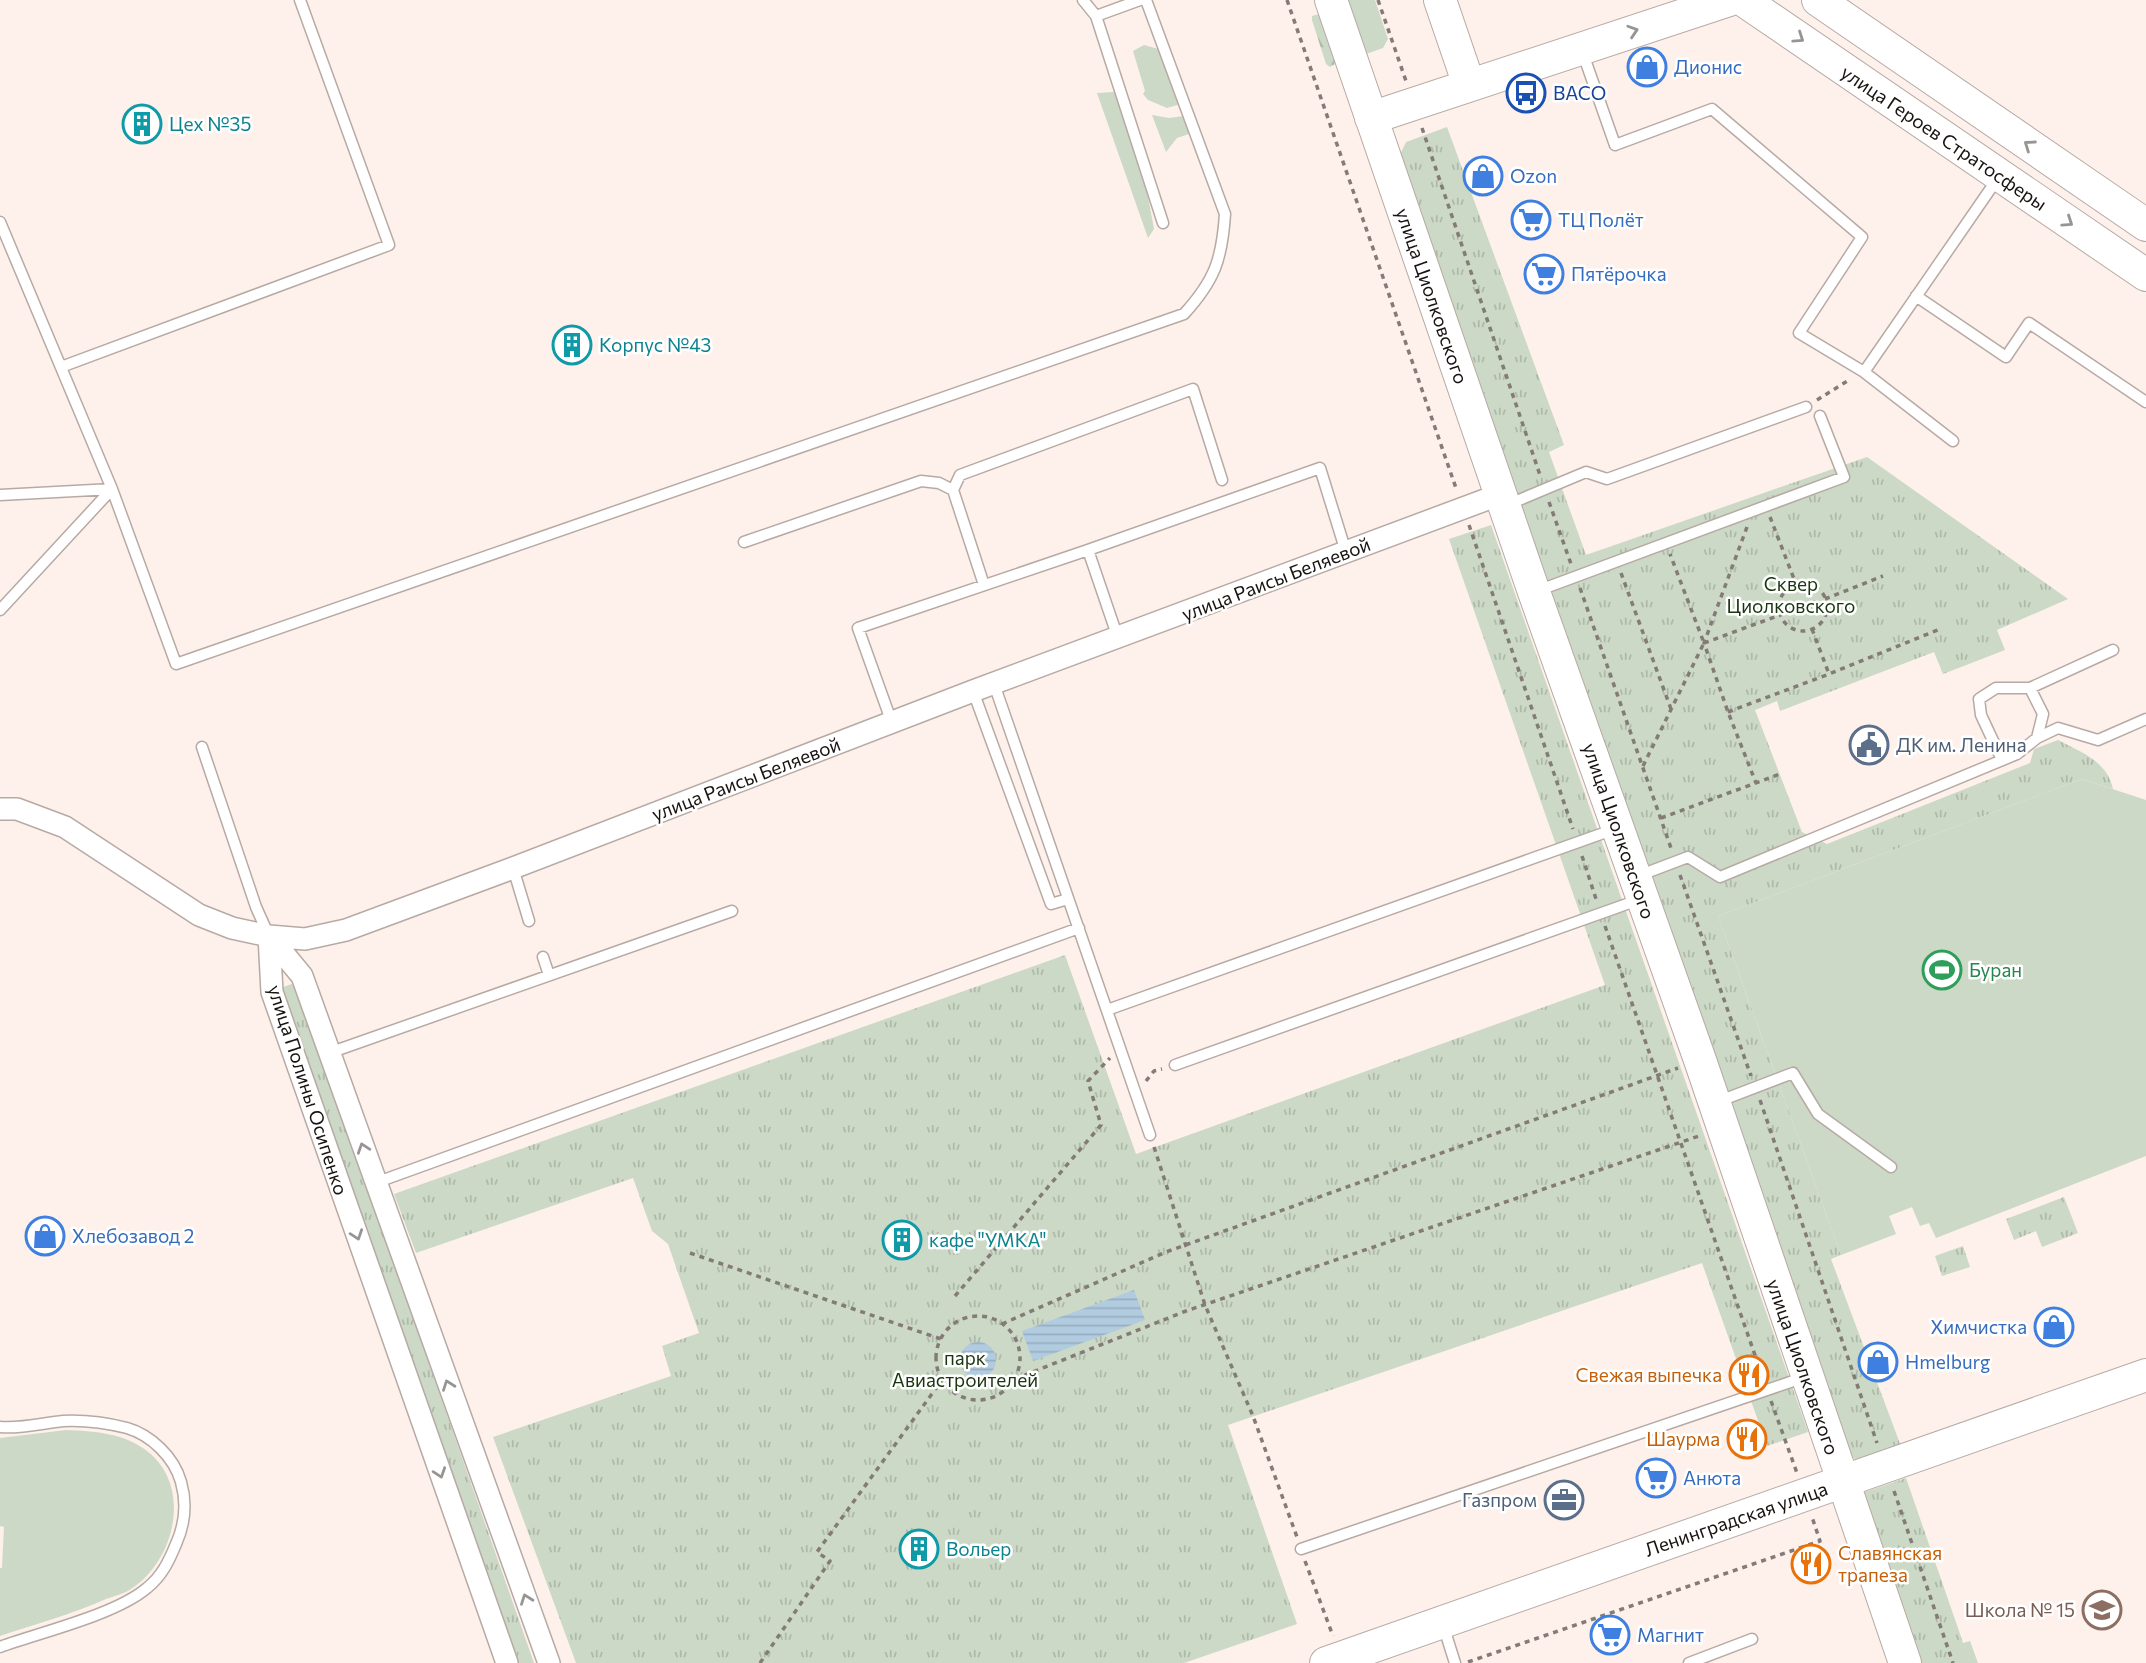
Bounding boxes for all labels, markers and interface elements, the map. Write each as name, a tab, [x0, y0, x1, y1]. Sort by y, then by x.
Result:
one-way arrow	[1626, 25, 1638, 39]
one-way arrow	[1791, 30, 1804, 43]
shop icon: Дионис	[1626, 46, 1668, 88]
place label: Дионис	[1674, 55, 1742, 78]
street label: улица Героев Стратосферы	[1837, 60, 2052, 215]
bus stop icon: ВАСО	[1505, 72, 1547, 114]
place label: ВАСО	[1553, 81, 1606, 104]
building icon: Цех №35	[121, 103, 163, 145]
place label: Цех №35	[169, 112, 251, 135]
one-way arrow	[2024, 141, 2037, 153]
shop icon: Ozon	[1462, 155, 1504, 197]
place label: Ozon	[1510, 164, 1557, 187]
supermarket icon: ТЦ Полёт	[1510, 199, 1552, 241]
street label: улица Циолковского	[1392, 205, 1473, 387]
place label: ТЦ Полёт	[1558, 208, 1644, 231]
one-way arrow	[2060, 214, 2073, 226]
supermarket icon: Пятёрочка	[1523, 253, 1565, 295]
place label: Пятёрочка	[1571, 262, 1667, 285]
building icon: Корпус №43	[551, 324, 593, 366]
place label: Корпус №43	[599, 333, 711, 356]
street label: улица Раисы Беляевой	[1178, 532, 1373, 625]
park label: Сквер Циолковского	[1727, 572, 1855, 617]
public building icon: ДК им. Ленина	[1848, 724, 1890, 766]
street label: улица Раисы Беляевой	[648, 732, 843, 825]
place label: ДК им. Ленина	[1896, 733, 2027, 756]
street label: улица Циолковского	[1579, 740, 1660, 922]
sports icon: Буран	[1921, 949, 1963, 991]
place label: Буран	[1969, 958, 2022, 981]
street label: улица Полины Осипенко	[264, 982, 353, 1198]
one-way arrow	[357, 1142, 371, 1154]
shop icon: Хлебозавод 2	[24, 1215, 66, 1257]
building icon: кафе "УМКА"	[881, 1219, 923, 1261]
place label: Хлебозавод 2	[72, 1224, 194, 1247]
one-way arrow	[349, 1228, 363, 1240]
place label: кафе "УМКА"	[929, 1228, 1047, 1251]
street label: улица Циолковского	[1763, 1276, 1844, 1458]
shop icon: Химчистка	[2033, 1306, 2075, 1348]
place label: Химчистка	[1930, 1315, 2027, 1338]
shop icon: Hmelburg	[1857, 1341, 1899, 1383]
park label: парк Авиастроителей	[892, 1346, 1038, 1391]
place label: Hmelburg	[1905, 1350, 1990, 1373]
restaurant icon: Свежая выпечка	[1728, 1354, 1770, 1396]
place label: Свежая выпечка	[1576, 1363, 1722, 1386]
one-way arrow	[442, 1379, 456, 1391]
restaurant icon: Шаурма	[1726, 1418, 1768, 1460]
place label: Шаурма	[1646, 1427, 1720, 1450]
supermarket icon: Анюта	[1635, 1457, 1677, 1499]
one-way arrow	[432, 1466, 446, 1478]
place label: Анюта	[1683, 1466, 1741, 1489]
street label: Ленинградская улица	[1641, 1476, 1830, 1561]
office icon: Газпром	[1543, 1479, 1585, 1521]
place label: Газпром	[1462, 1488, 1537, 1511]
building icon: Вольер	[898, 1528, 940, 1570]
place label: Вольер	[946, 1537, 1011, 1560]
place label: Славянская трапеза	[1838, 1541, 1942, 1586]
restaurant icon: Славянская трапеза	[1790, 1543, 1832, 1585]
school or university icon: Школа № 15	[2081, 1589, 2123, 1631]
one-way arrow	[520, 1593, 534, 1605]
place label: Школа № 15	[1965, 1598, 2075, 1621]
supermarket icon: Магнит	[1589, 1614, 1631, 1656]
place label: Магнит	[1637, 1623, 1704, 1646]

